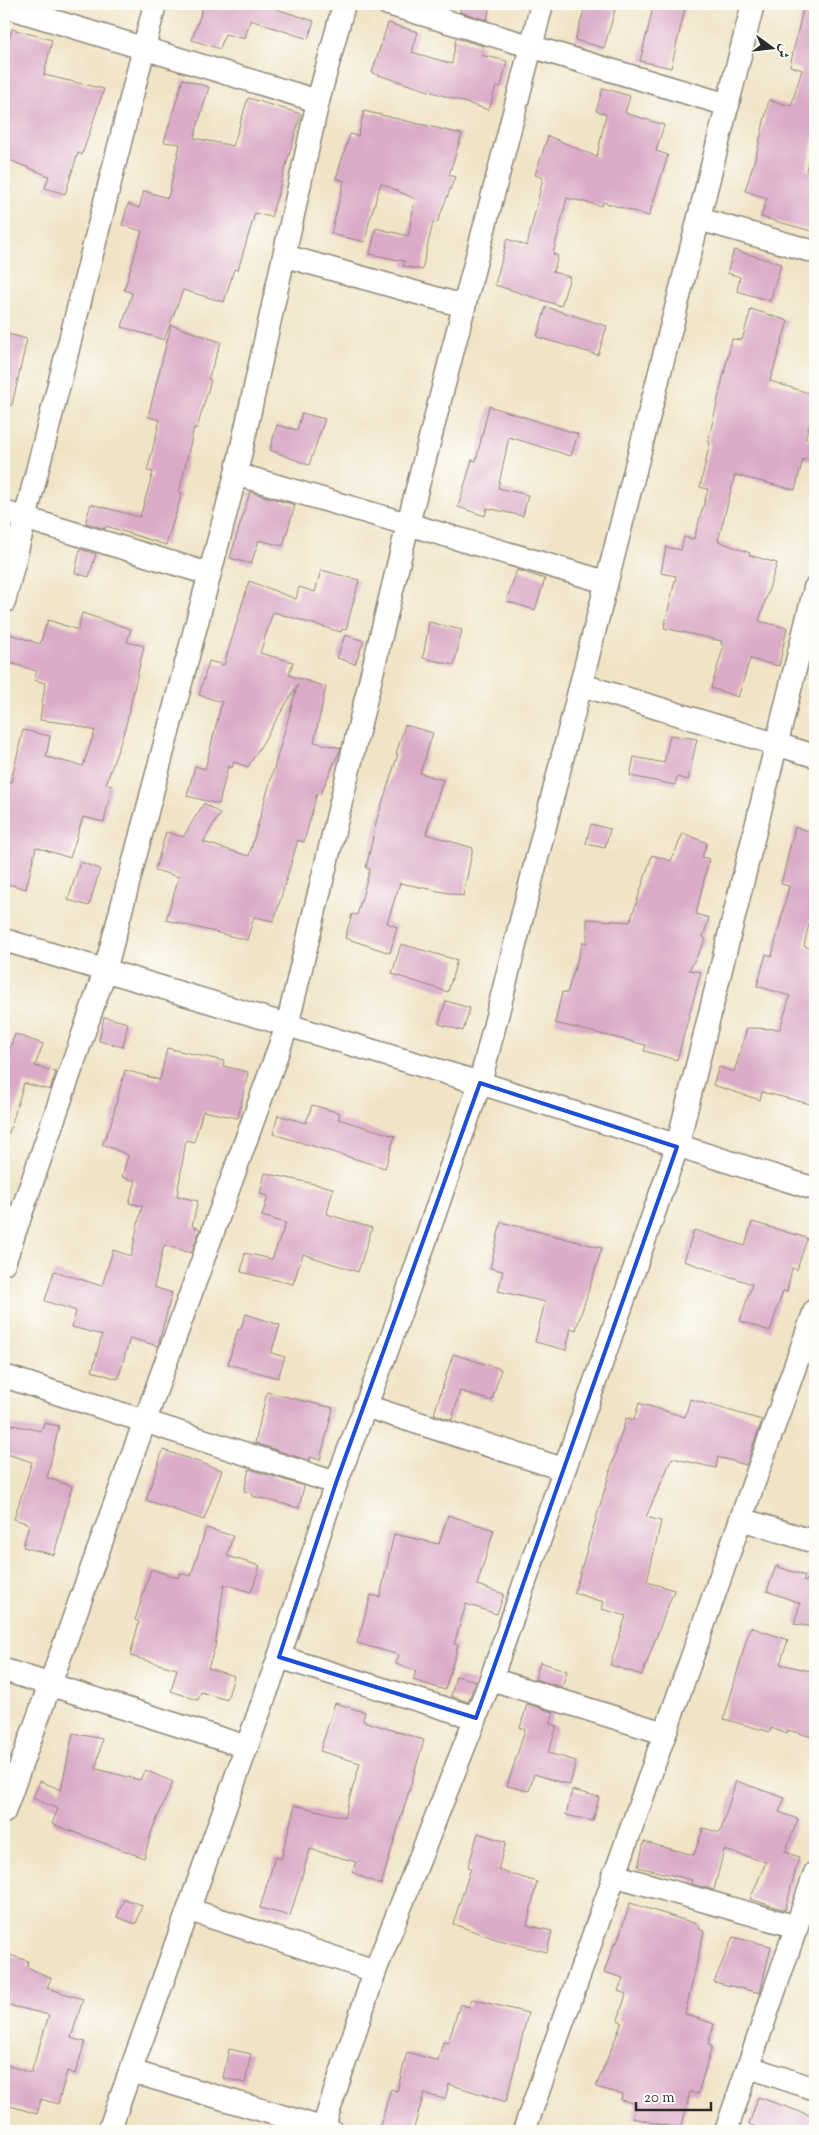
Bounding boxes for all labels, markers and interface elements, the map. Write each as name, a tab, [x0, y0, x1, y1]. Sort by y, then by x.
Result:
north arrow	[746, 22, 796, 72]
text: ش	[771, 42, 794, 60]
scale bar	[636, 2080, 712, 2112]
text: 20 m	[644, 2088, 675, 2109]

